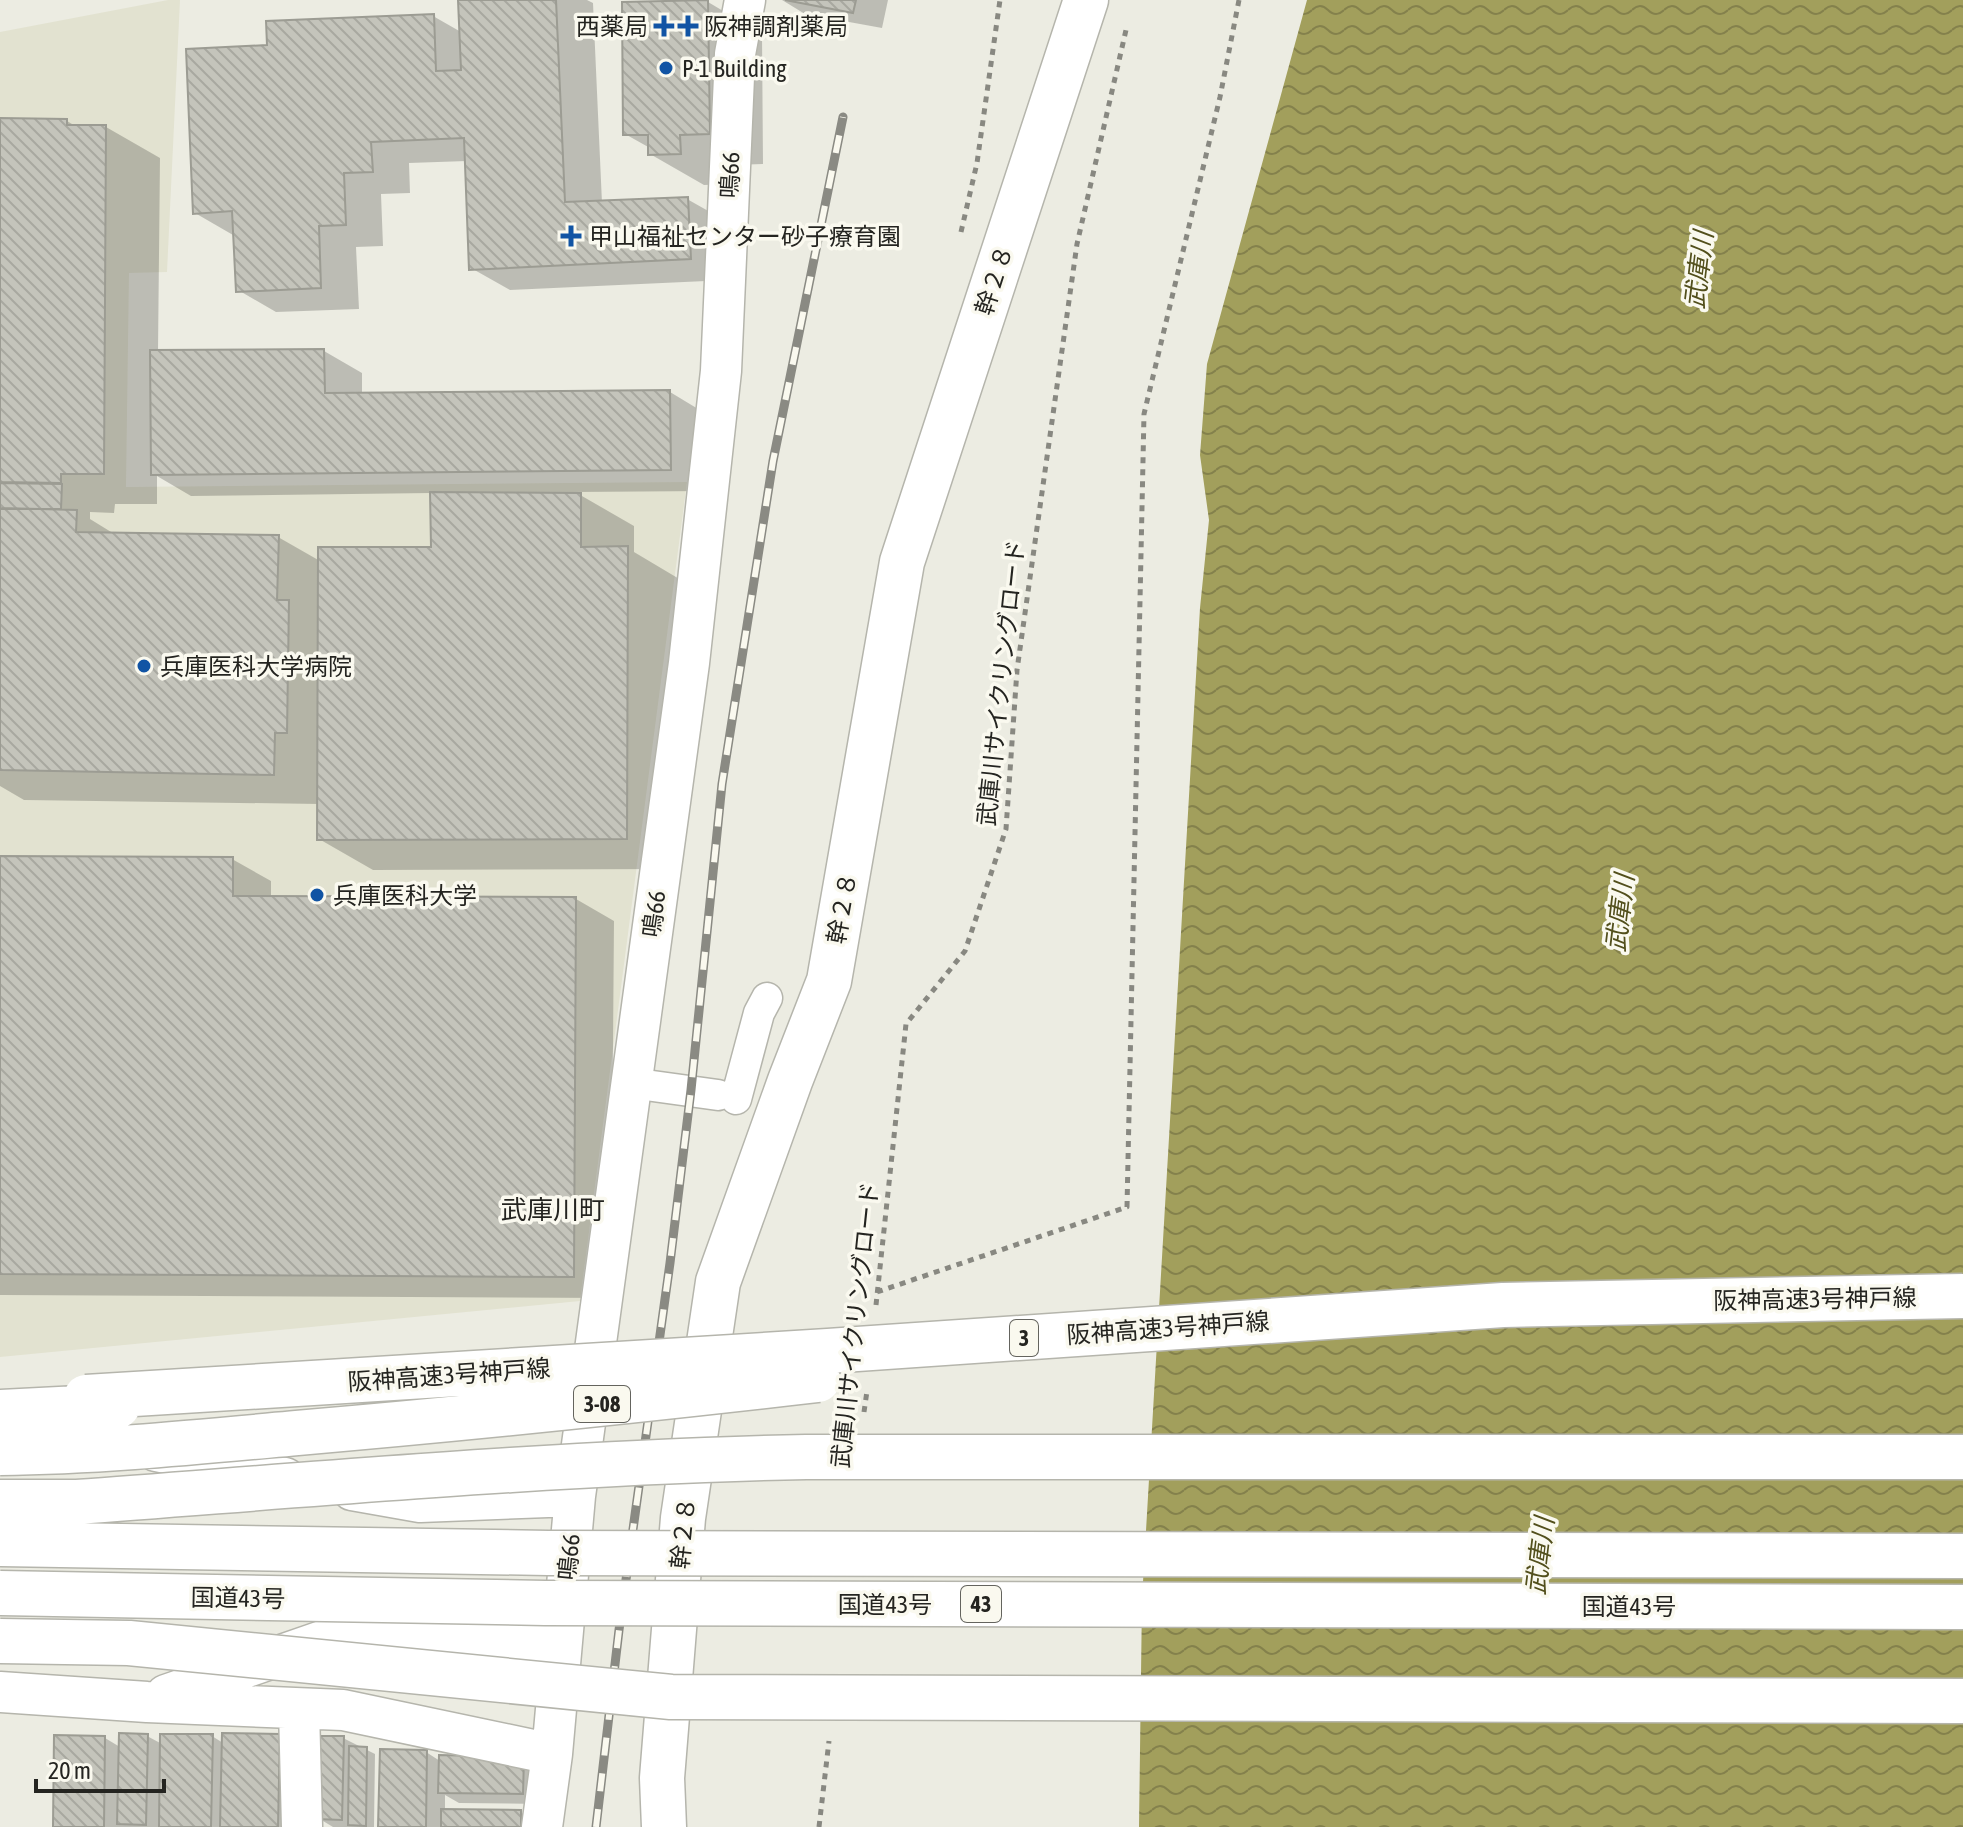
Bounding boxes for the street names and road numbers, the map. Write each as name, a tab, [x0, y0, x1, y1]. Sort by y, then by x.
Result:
street label: 鳴66	[715, 151, 745, 199]
street label: 幹２８	[970, 242, 1018, 318]
street label: 武庫川サイクリングロード	[973, 539, 1029, 827]
street label: 幹２８	[822, 870, 862, 946]
street label: 鳴66	[637, 889, 671, 939]
street label: 武庫川サイクリングロード	[827, 1181, 883, 1469]
street label: 阪神高速3号神戸線	[1713, 1284, 1917, 1314]
street label: 阪神高速3号神戸線	[1066, 1307, 1270, 1349]
road number: 3	[1010, 1320, 1038, 1356]
street label: 阪神高速3号神戸線	[347, 1354, 551, 1396]
road number: 3-08	[574, 1386, 630, 1422]
street label: 幹２８	[666, 1496, 700, 1570]
street label: 鳴66	[553, 1532, 585, 1582]
street label: 国道43号	[190, 1584, 286, 1612]
road number: 43	[961, 1586, 1001, 1622]
street label: 国道43号	[838, 1591, 932, 1618]
street label: 国道43号	[1582, 1593, 1676, 1620]

